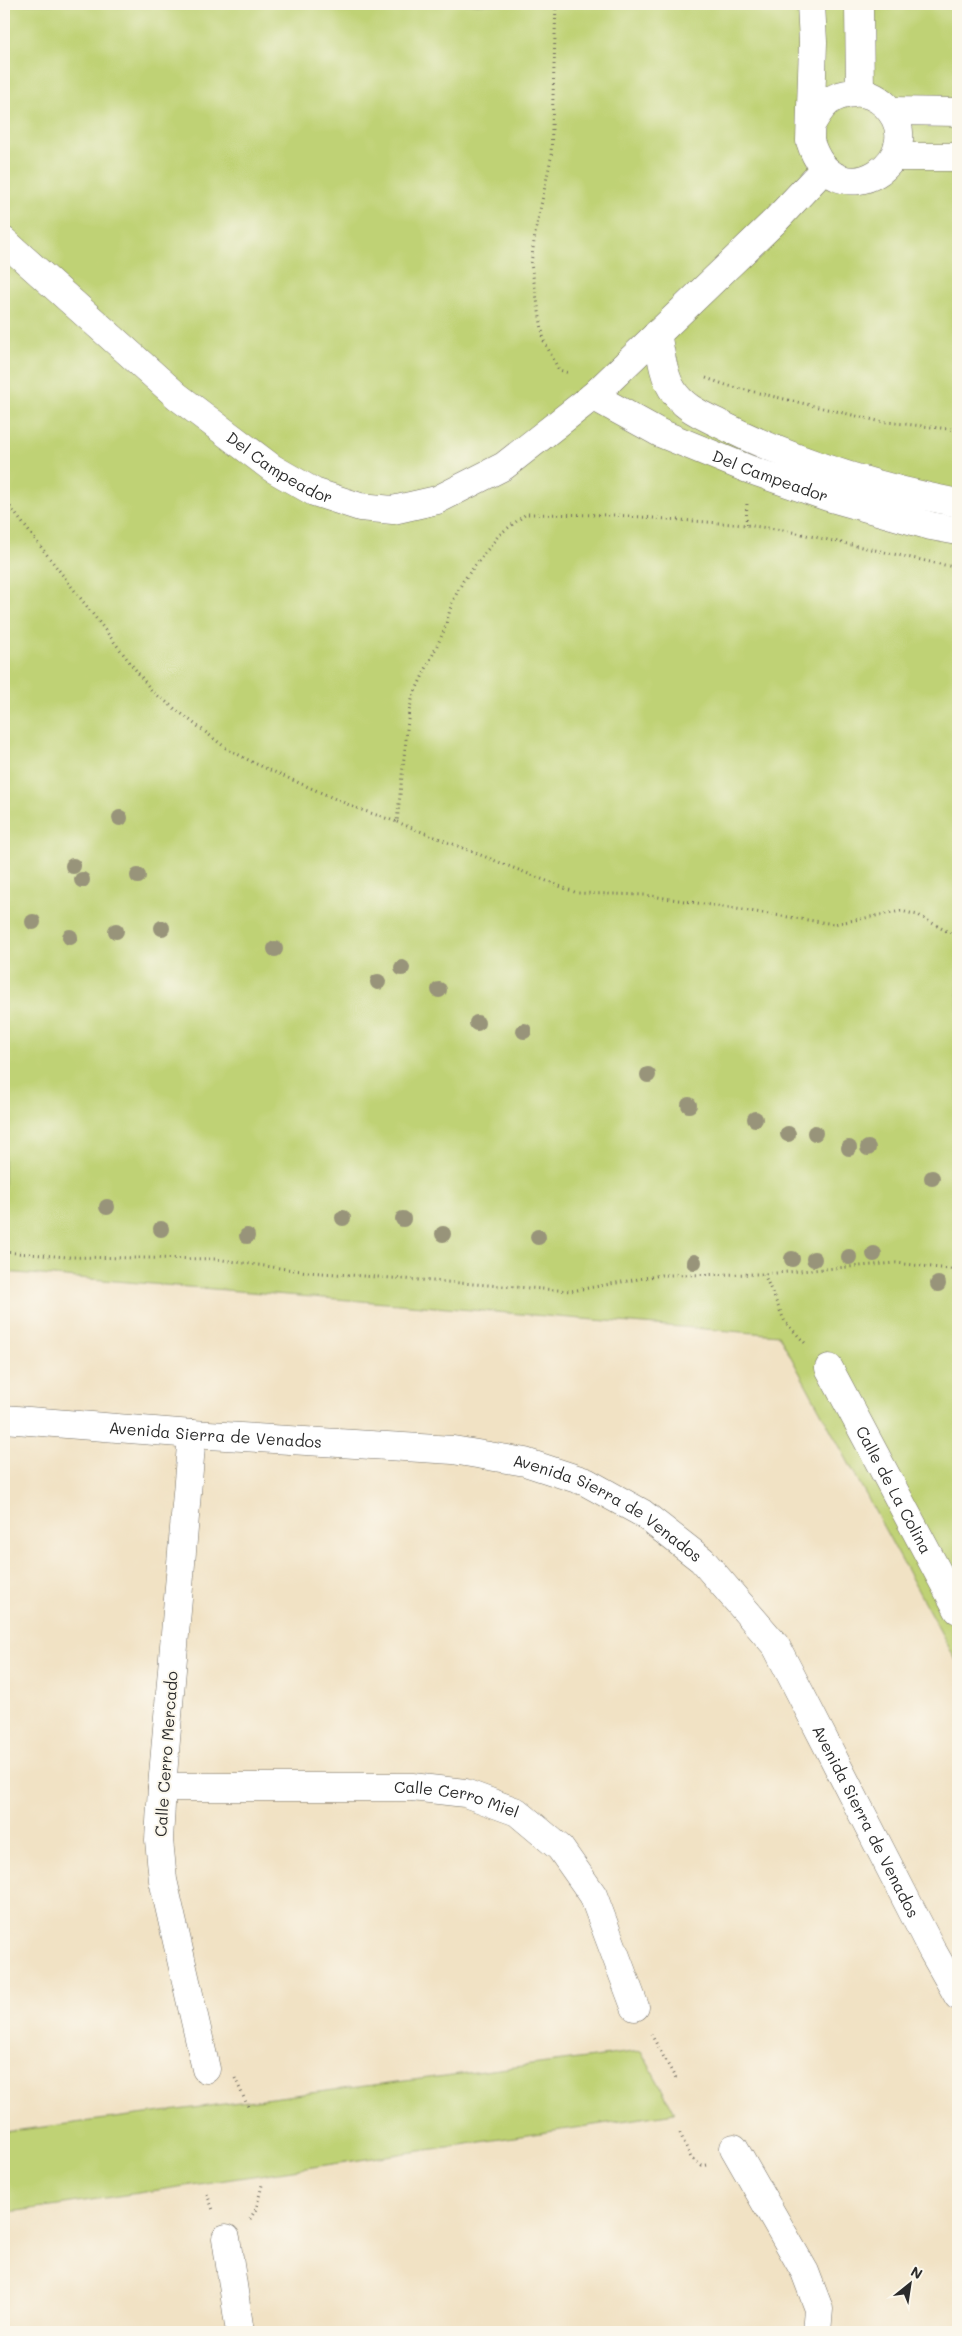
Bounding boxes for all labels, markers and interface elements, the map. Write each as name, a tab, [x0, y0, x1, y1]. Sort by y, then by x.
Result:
street label: Del Campeador	[223, 426, 335, 507]
street label: Del Campeador	[710, 445, 831, 506]
street label: Avenida Sierra de Venados	[108, 1416, 323, 1452]
street label: Calle de La Colina	[852, 1422, 937, 1557]
street label: Avenida Sierra de Venados	[512, 1449, 707, 1566]
street label: Calle Cerro Mercado	[149, 1670, 182, 1838]
street label: Avenida Sierra de Venados	[808, 1721, 925, 1921]
street label: Calle Cerro Miel	[394, 1776, 522, 1822]
north arrow	[884, 2258, 934, 2308]
text: N	[907, 2261, 926, 2283]

